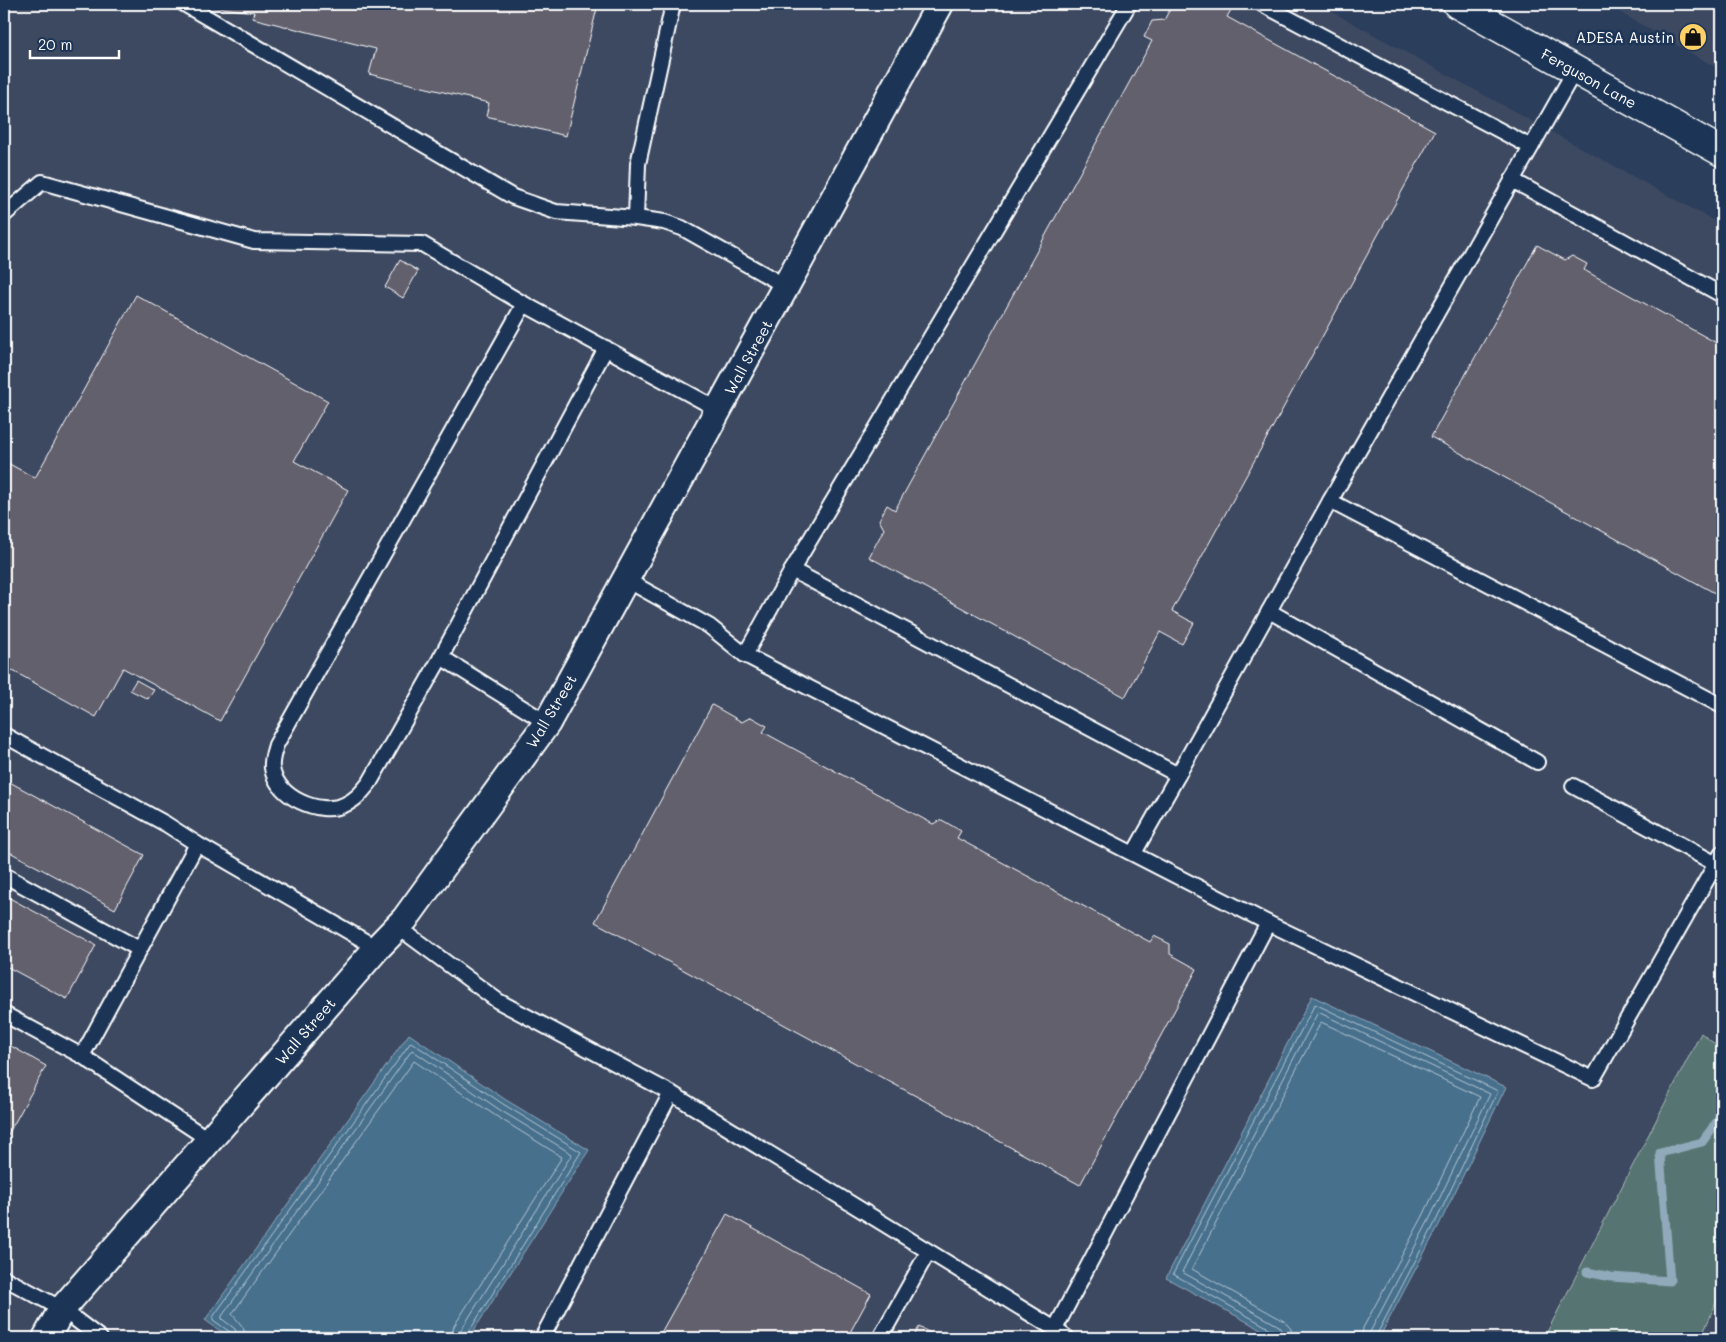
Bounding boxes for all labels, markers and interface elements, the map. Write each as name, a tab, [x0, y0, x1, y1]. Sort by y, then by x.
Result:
shop icon: ADESA Austin	[1678, 22, 1708, 52]
place label: ADESA Austin	[1576, 27, 1674, 47]
scale bar	[30, 28, 119, 60]
text: 20 m	[38, 34, 72, 54]
street label: Ferguson Lane	[1538, 44, 1640, 112]
street label: Wall Street	[719, 316, 777, 398]
street label: Wall Street	[521, 670, 581, 752]
street label: Wall Street	[270, 993, 340, 1069]

